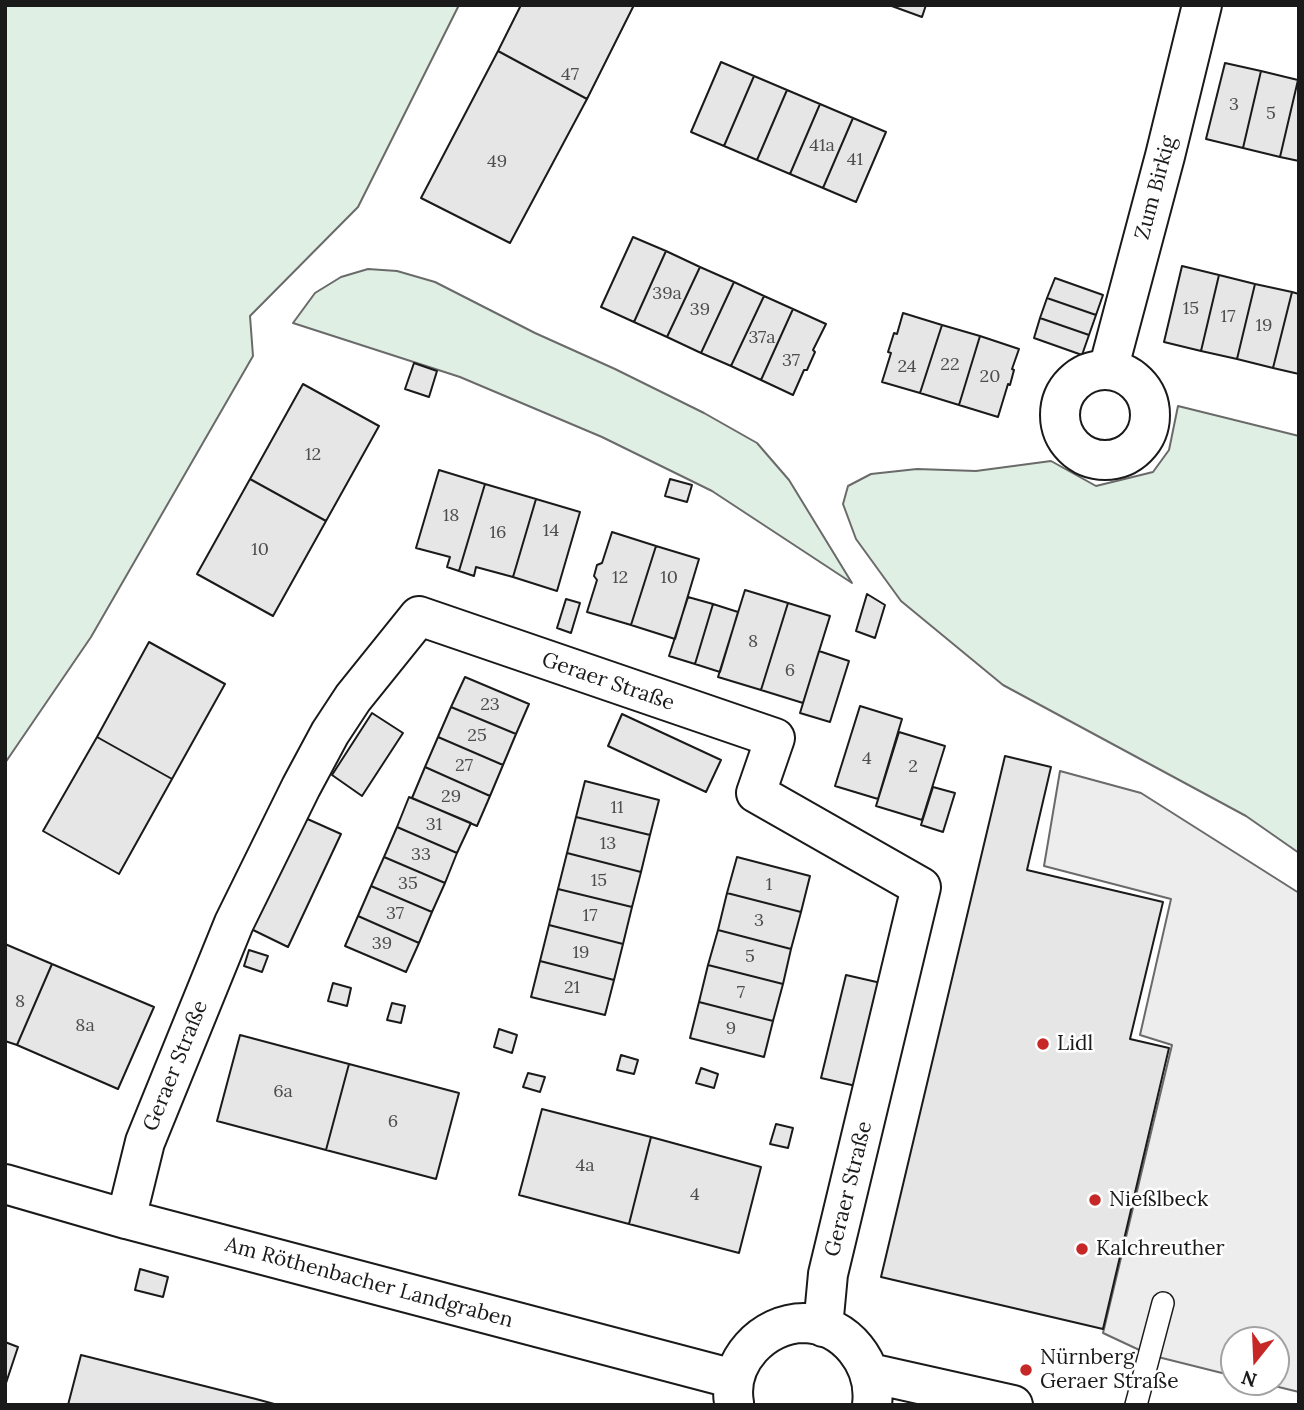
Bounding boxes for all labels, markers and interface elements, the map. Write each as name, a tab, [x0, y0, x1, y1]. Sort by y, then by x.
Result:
house number: 47	[561, 64, 579, 86]
house number: 3	[1229, 94, 1239, 116]
house number: 5	[1266, 103, 1276, 125]
street label: Zum Birkig	[1130, 133, 1182, 243]
house number: 41a	[809, 135, 835, 157]
house number: 41	[847, 149, 863, 171]
house number: 49	[487, 151, 507, 173]
house number: 39a	[652, 283, 682, 305]
house number: 15	[1183, 298, 1199, 320]
house number: 39	[690, 299, 710, 321]
house number: 17	[1221, 306, 1235, 328]
house number: 19	[1256, 315, 1272, 337]
house number: 37a	[748, 327, 776, 349]
house number: 37	[782, 350, 800, 372]
house number: 22	[940, 354, 960, 376]
house number: 24	[897, 356, 917, 378]
house number: 20	[980, 366, 1000, 388]
house number: 12	[305, 444, 321, 466]
house number: 18	[443, 505, 459, 527]
house number: 14	[543, 520, 559, 542]
house number: 16	[490, 522, 506, 544]
house number: 10	[251, 539, 269, 561]
house number: 12	[612, 567, 628, 589]
house number: 10	[660, 567, 678, 589]
house number: 8	[748, 631, 758, 653]
street label: Geraer Straße	[538, 648, 678, 716]
house number: 6	[785, 660, 795, 682]
house number: 23	[480, 694, 500, 716]
house number: 25	[467, 725, 487, 747]
house number: 4	[862, 748, 872, 770]
house number: 27	[455, 755, 473, 777]
house number: 2	[908, 756, 918, 778]
house number: 29	[441, 786, 461, 808]
house number: 11	[610, 797, 624, 819]
house number: 31	[426, 814, 442, 836]
house number: 13	[600, 833, 616, 855]
house number: 33	[411, 844, 431, 866]
house number: 15	[591, 870, 607, 892]
house number: 35	[398, 873, 418, 895]
house number: 1	[766, 874, 772, 896]
house number: 37	[386, 903, 404, 925]
house number: 17	[583, 905, 597, 927]
house number: 3	[754, 910, 764, 932]
house number: 39	[372, 933, 392, 955]
house number: 19	[573, 942, 589, 964]
house number: 5	[745, 946, 755, 968]
house number: 21	[564, 977, 580, 999]
house number: 7	[737, 982, 745, 1004]
house number: 8	[15, 991, 25, 1013]
street label: Geraer Straße	[138, 997, 214, 1135]
house number: 8a	[75, 1015, 95, 1037]
house number: 9	[726, 1018, 736, 1040]
place label: Lidl	[1057, 1031, 1093, 1057]
marker: Lidl	[1035, 1036, 1051, 1052]
house number: 6a	[273, 1081, 293, 1103]
house number: 6	[388, 1111, 398, 1133]
street label: Geraer Straße	[820, 1119, 878, 1259]
house number: 4a	[575, 1155, 595, 1177]
house number: 4	[690, 1184, 700, 1206]
place label: Nießlbeck	[1109, 1187, 1208, 1213]
marker: Nießlbeck	[1087, 1192, 1103, 1208]
street label: Am Röthenbacher Landgraben	[222, 1232, 516, 1334]
place label: Kalchreuther	[1096, 1236, 1225, 1262]
marker: Kalchreuther	[1074, 1241, 1090, 1257]
north arrow	[1220, 1326, 1290, 1396]
place label: Nürnberg Geraer Straße	[1040, 1345, 1179, 1395]
marker: Nürnberg Geraer Straße	[1018, 1362, 1034, 1378]
text: N	[1238, 1365, 1260, 1393]

